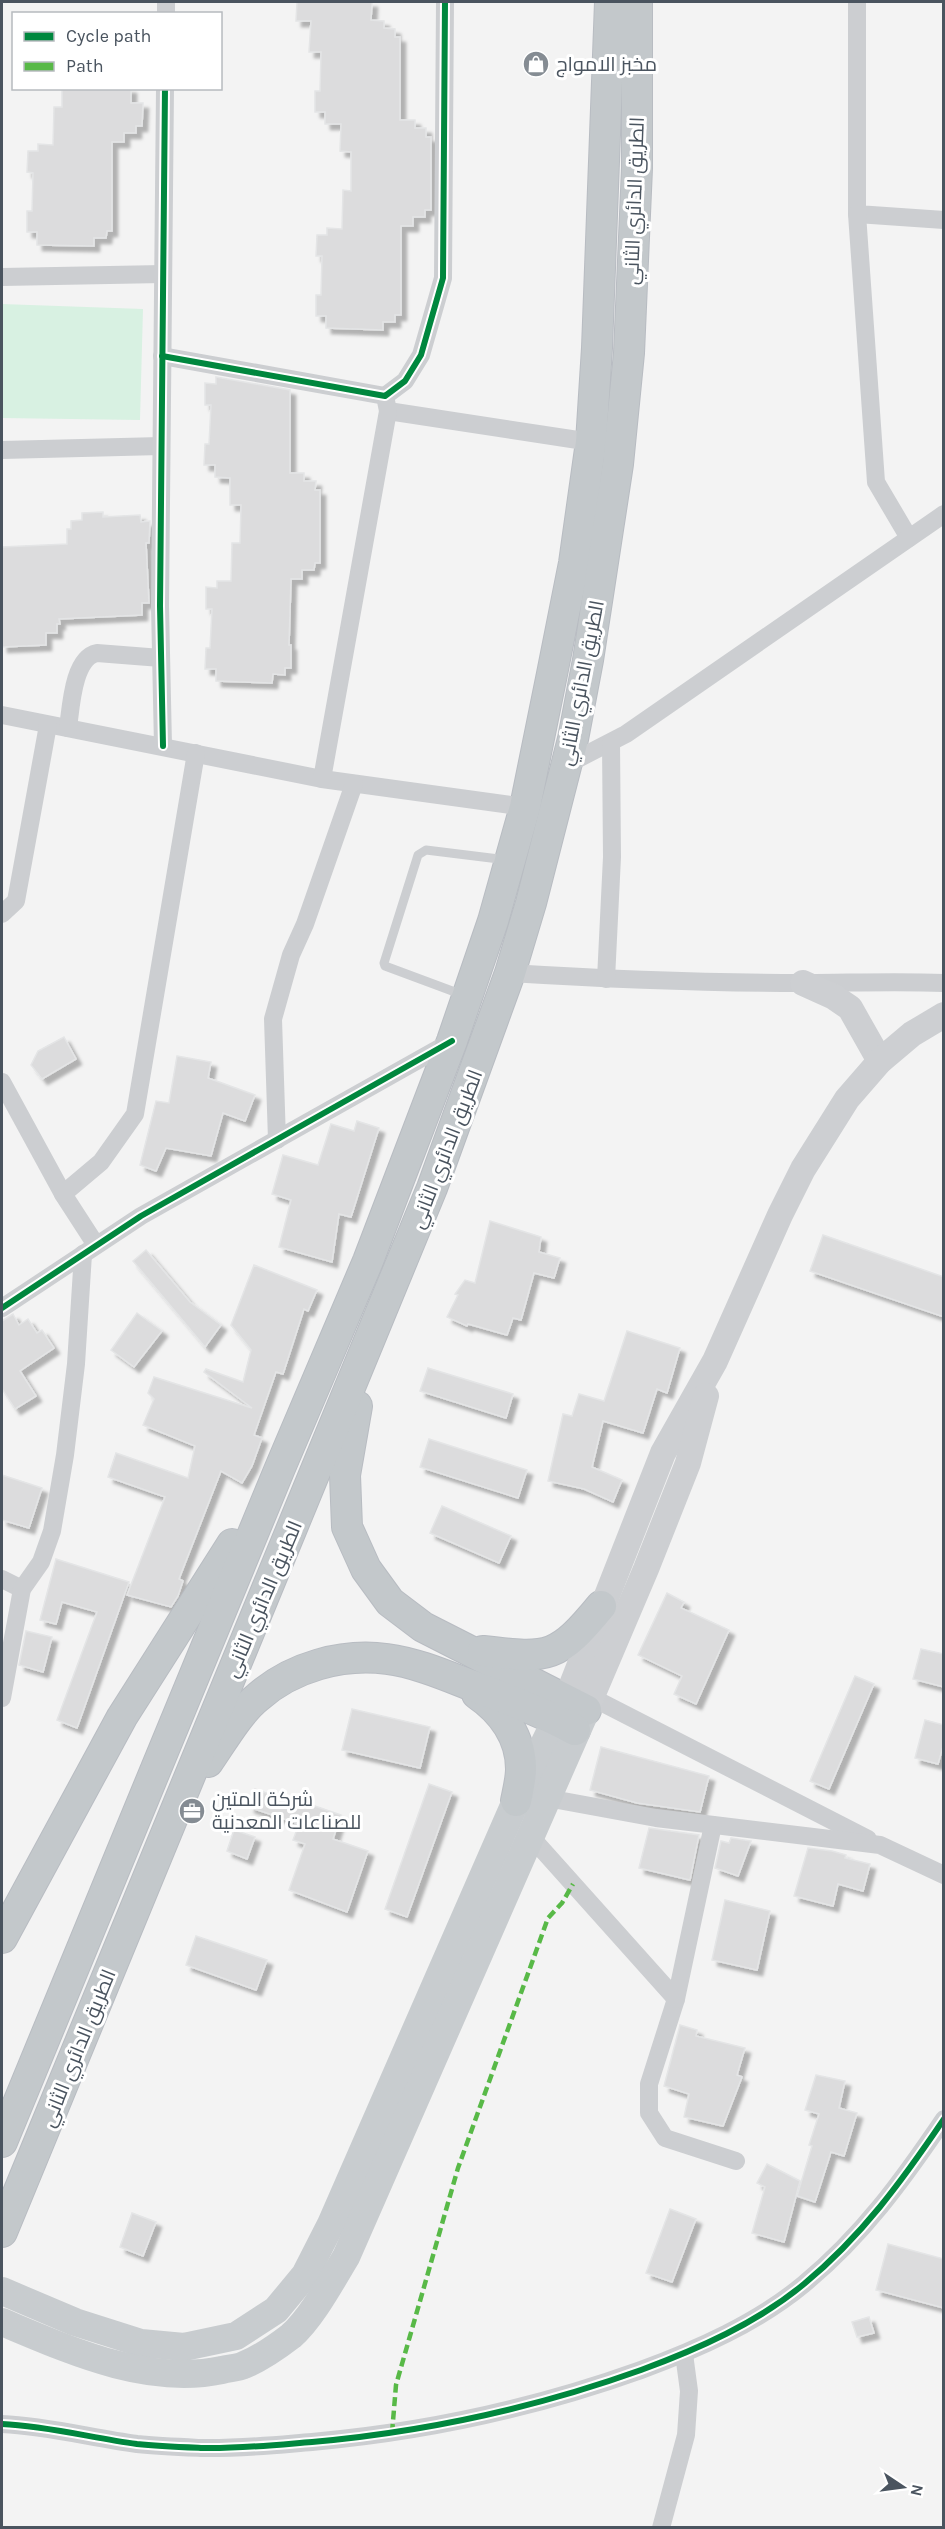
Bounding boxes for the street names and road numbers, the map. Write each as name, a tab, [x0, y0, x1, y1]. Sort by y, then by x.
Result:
street label: الطريق الدائري الثاني	[620, 117, 653, 286]
street label: الطريق الدائري الثاني	[554, 598, 613, 769]
street label: الطريق الدائري الثاني	[406, 1067, 491, 1233]
street label: الطريق الدائري الثاني	[220, 1517, 311, 1683]
street label: الطريق الدائري الثاني	[36, 1966, 124, 2132]

